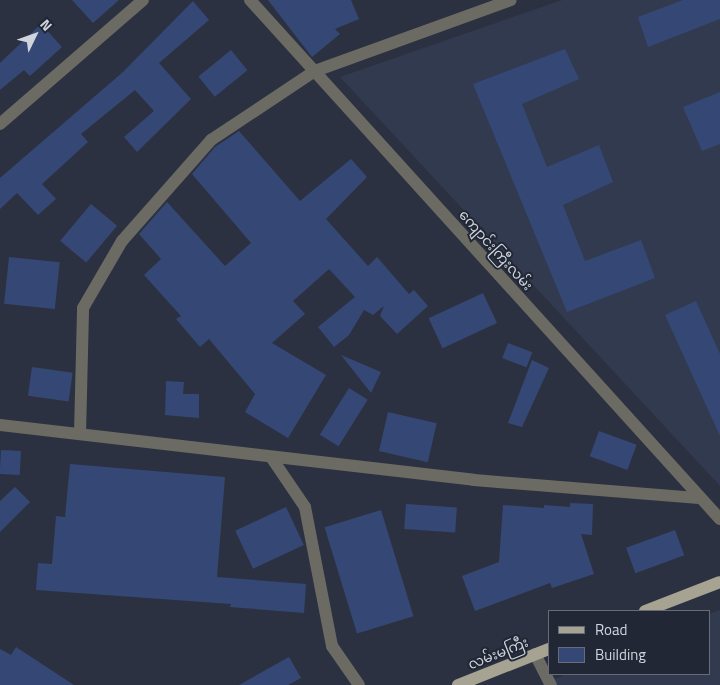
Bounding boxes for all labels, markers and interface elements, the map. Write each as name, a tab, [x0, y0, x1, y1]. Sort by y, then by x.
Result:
north arrow	[10, 10, 60, 60]
text: N	[35, 14, 58, 35]
street label: ကျောင်းကြီးလမ်း	[456, 206, 536, 294]
legend	[548, 610, 710, 675]
text: Road	[595, 618, 627, 641]
street label: လမ်းမကြီး	[465, 633, 531, 673]
text: Building	[595, 643, 646, 666]

